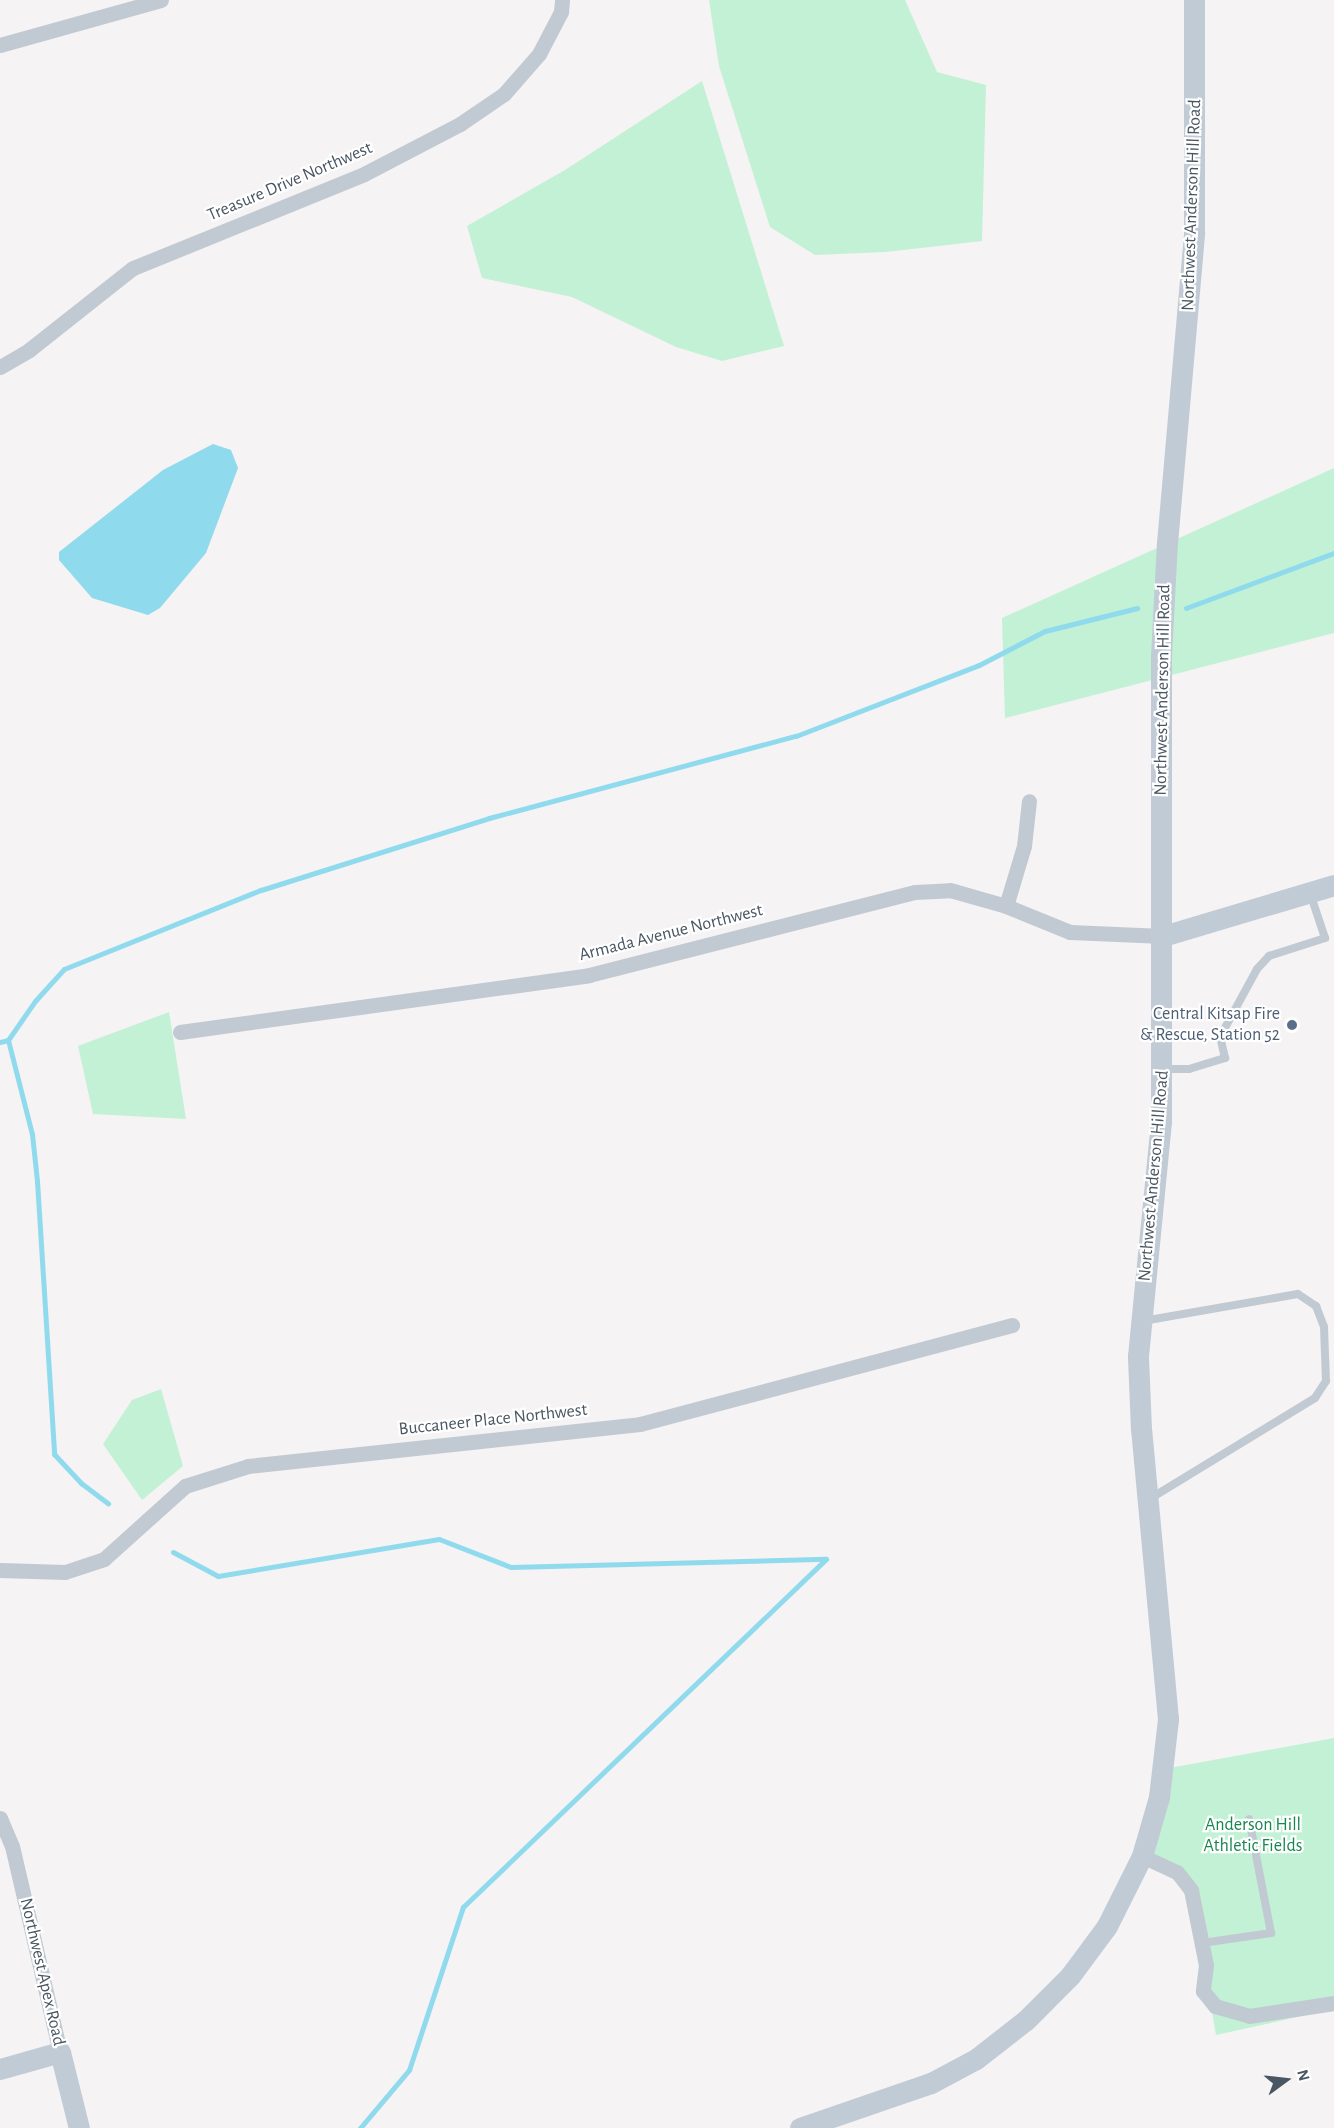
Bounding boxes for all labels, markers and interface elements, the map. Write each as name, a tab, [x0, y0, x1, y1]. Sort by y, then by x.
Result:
street label: Northwest Anderson Hill Road	[1178, 99, 1206, 311]
street label: Treasure Drive Northwest	[204, 137, 376, 227]
street label: Northwest Anderson Hill Road	[1150, 584, 1176, 796]
street label: Armada Avenue Northwest	[577, 900, 765, 966]
place label: Central Kitsap Fire & Rescue, Station 52	[1140, 1004, 1280, 1046]
marker: Central Kitsap Fire & Rescue, Station 52	[1285, 1018, 1299, 1032]
street label: Northwest Anderson Hill Road	[1134, 1070, 1174, 1282]
street label: Buccaneer Place Northwest	[398, 1399, 588, 1441]
park label: Anderson Hill Athletic Fields	[1204, 1815, 1302, 1858]
street label: Northwest Apex Road	[15, 1896, 69, 2048]
north arrow	[1256, 2050, 1316, 2110]
text: N	[1294, 2068, 1313, 2083]

